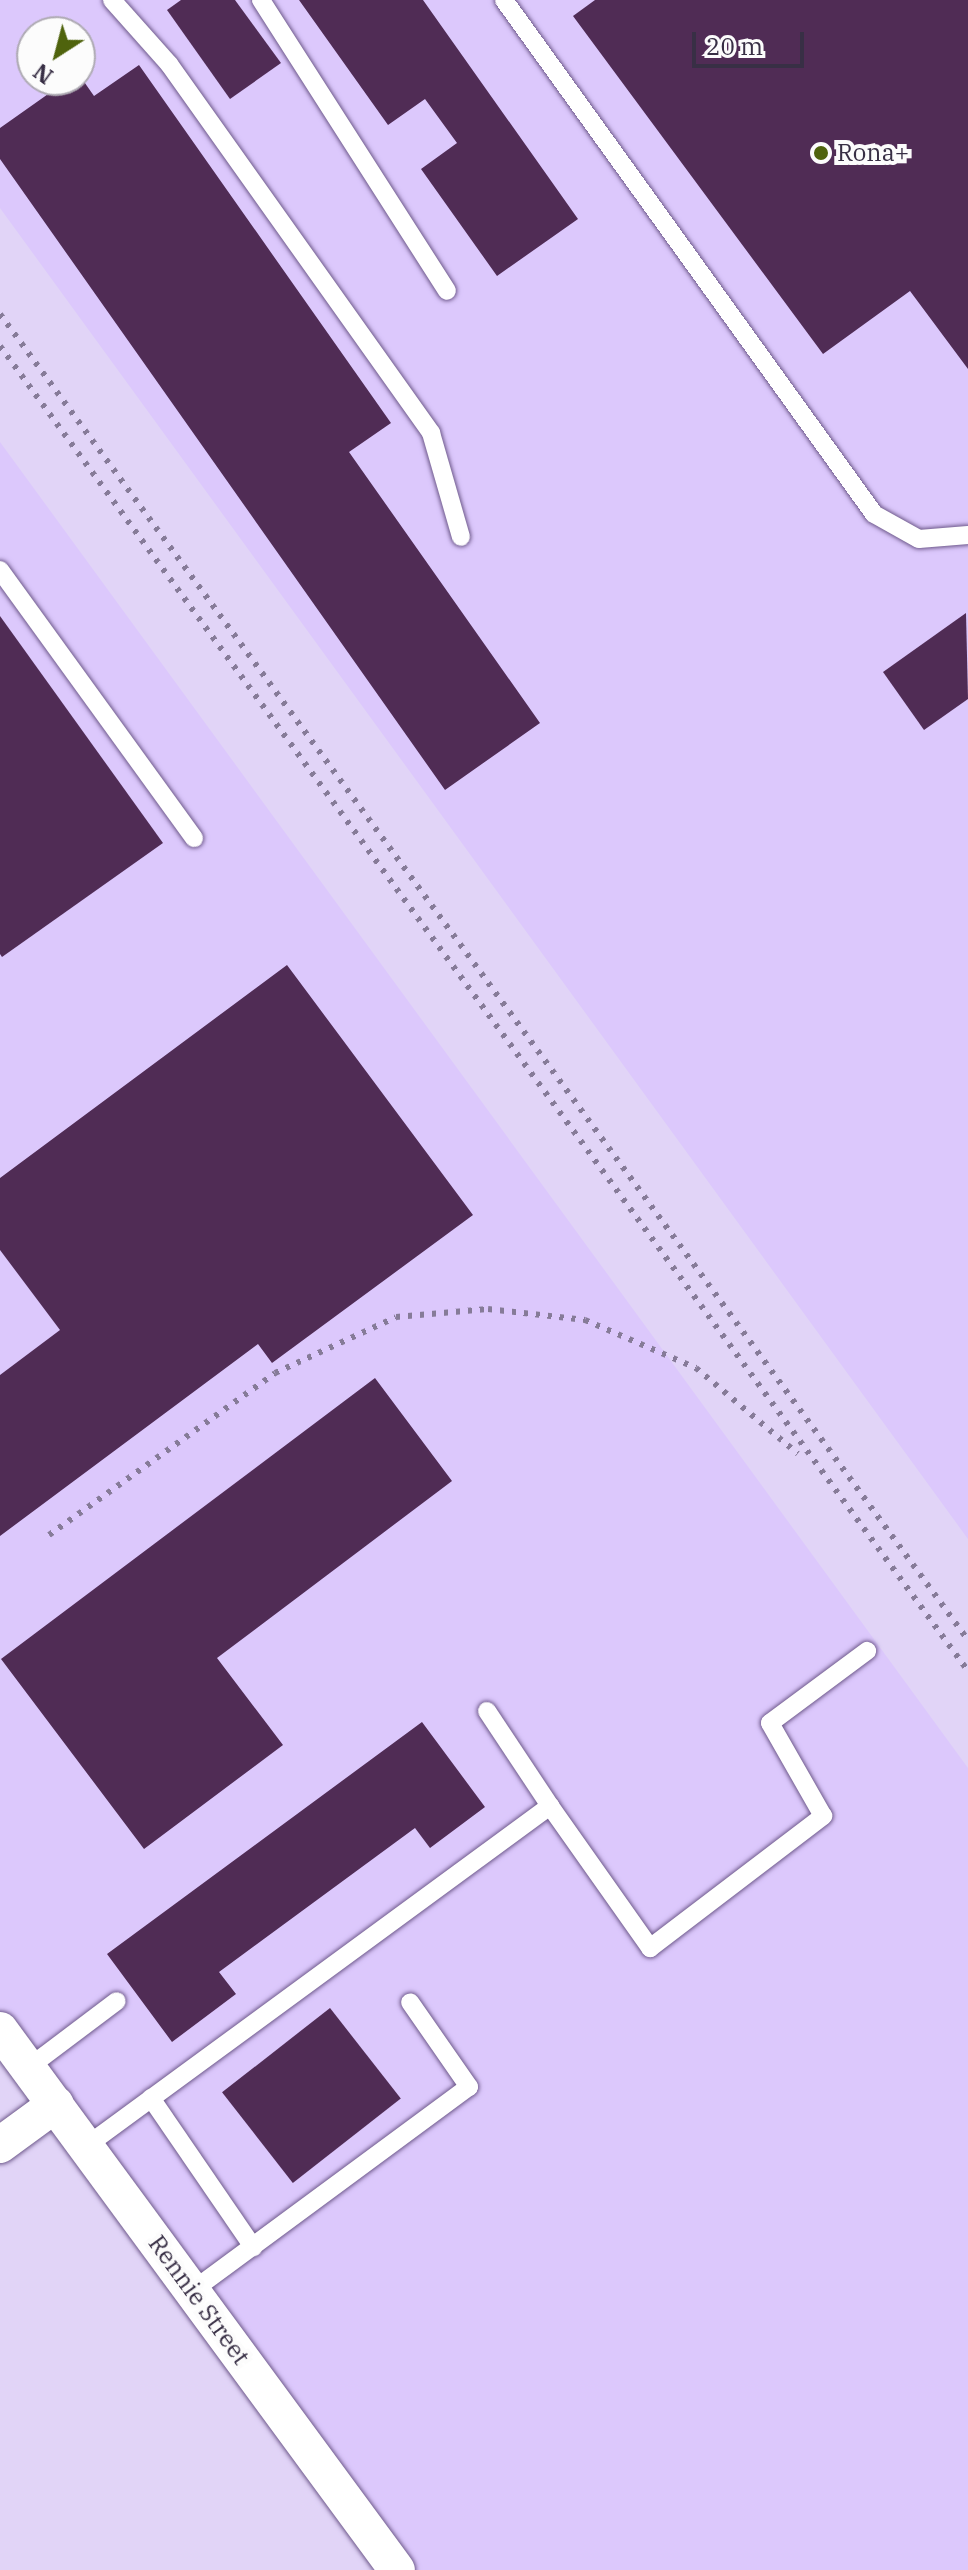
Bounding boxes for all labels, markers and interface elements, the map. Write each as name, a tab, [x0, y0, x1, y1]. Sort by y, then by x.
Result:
north arrow	[16, 16, 96, 96]
scale bar	[696, 16, 808, 66]
text: 20 m	[706, 30, 763, 62]
text: N	[27, 57, 58, 91]
place label: Rona+	[837, 139, 909, 167]
marker: Rona+	[812, 144, 830, 162]
street label: Rennie Street	[142, 2230, 256, 2370]

